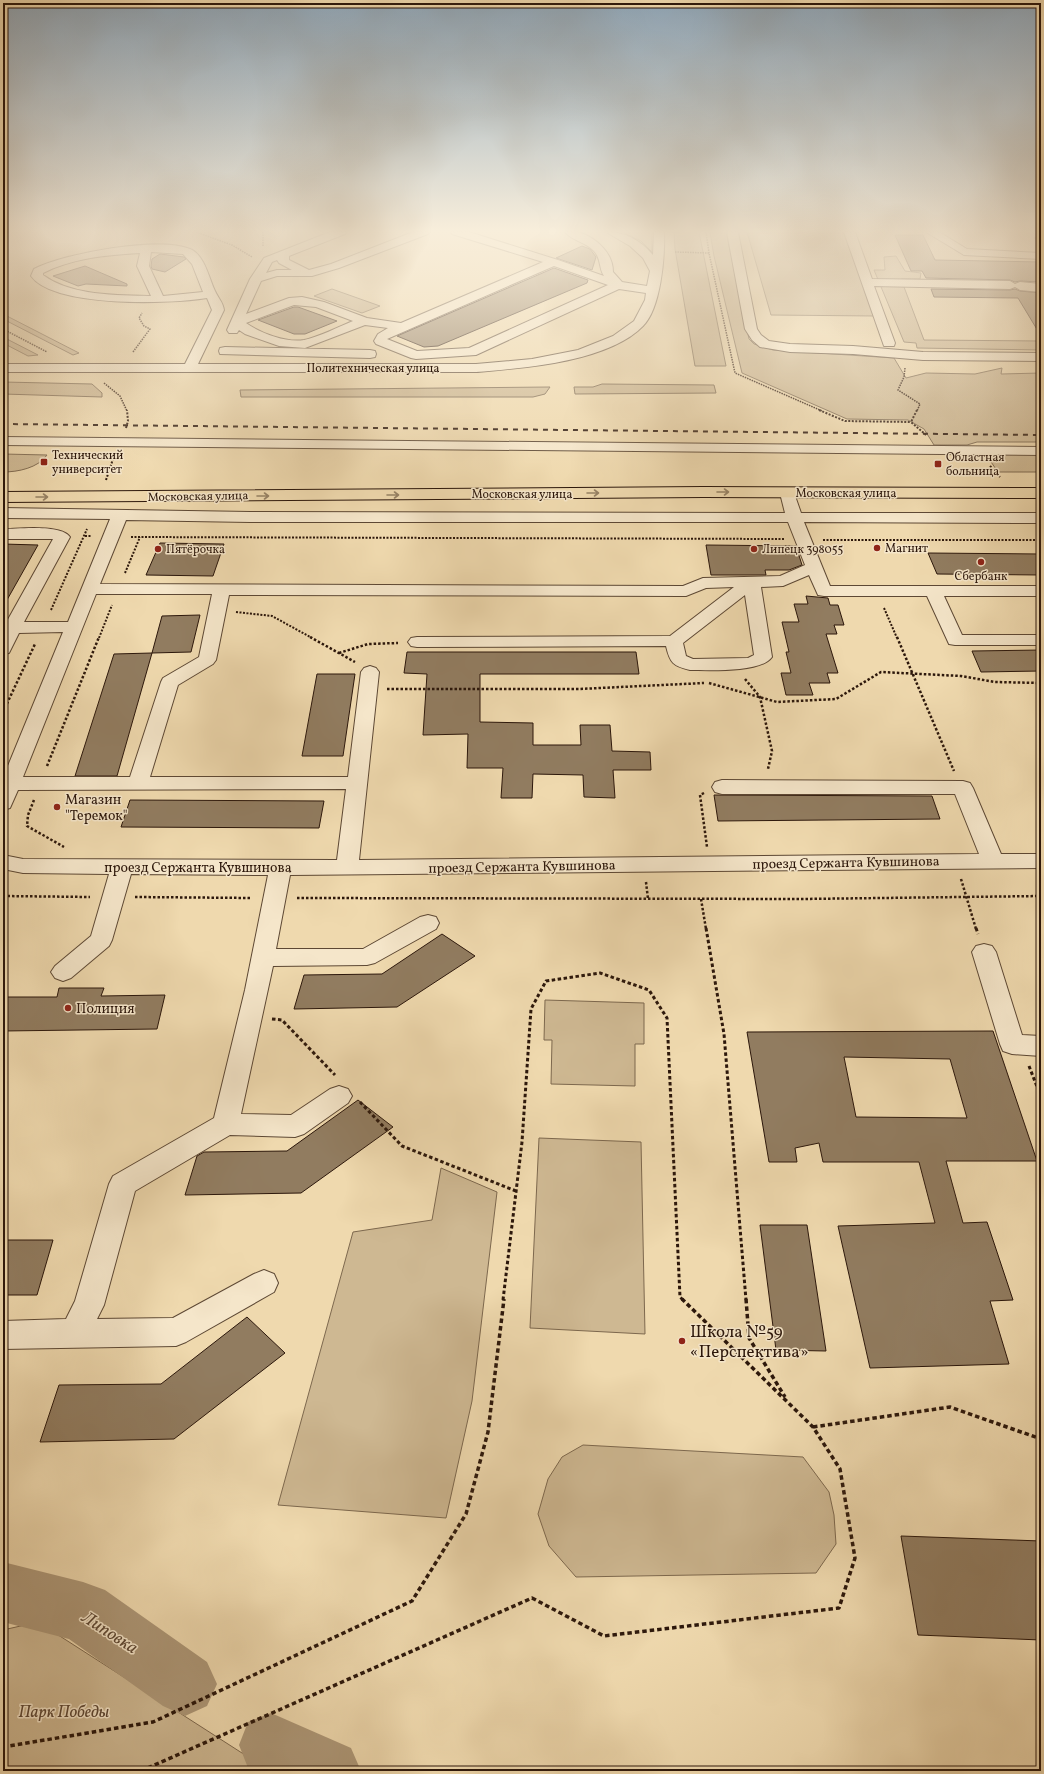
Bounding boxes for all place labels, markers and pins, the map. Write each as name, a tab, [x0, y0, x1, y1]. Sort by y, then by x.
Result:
place label: Технический университет	[52, 448, 123, 478]
place label: Областная больница	[946, 450, 1005, 480]
marker: Технический университет	[39, 457, 49, 467]
marker: Областная больница	[933, 459, 943, 469]
place label: Магнит	[885, 541, 928, 557]
place label: Пятёрочка	[166, 542, 225, 558]
place label: Липецк 398055	[762, 542, 843, 558]
marker: Магнит	[872, 543, 882, 553]
marker: Пятёрочка	[153, 544, 163, 554]
marker: Липецк 398055	[749, 544, 759, 554]
marker: Сбербанк	[976, 557, 986, 567]
place label: Сбербанк	[955, 569, 1008, 585]
place label: Магазин "Теремок"	[65, 791, 128, 826]
marker: Магазин "Теремок"	[52, 802, 62, 812]
place label: Полиция	[76, 1000, 135, 1019]
marker: Полиция	[63, 1003, 73, 1013]
place label: Школа №59 «Перспектива»	[690, 1321, 808, 1364]
marker: Школа №59 «Перспектива»	[677, 1336, 687, 1346]

